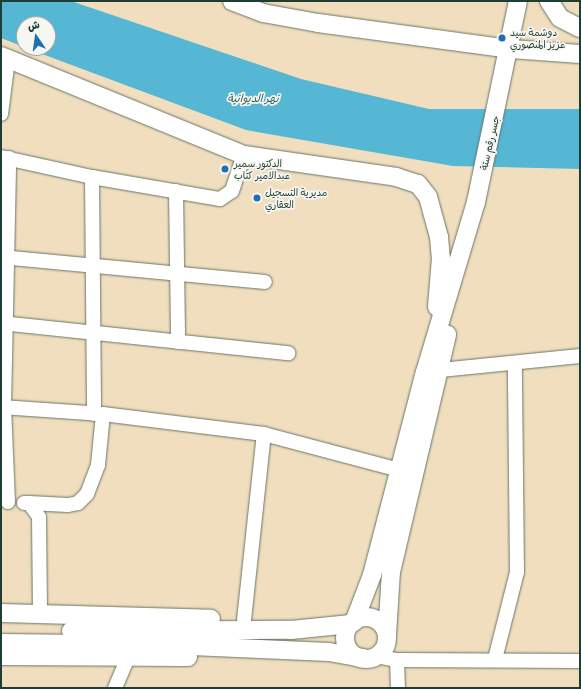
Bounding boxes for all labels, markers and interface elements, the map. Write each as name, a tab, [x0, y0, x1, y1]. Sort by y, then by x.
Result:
north arrow	[16, 16, 56, 56]
text: ش	[26, 17, 41, 33]
place label: دوشمة سيد عزيز المنصوري	[510, 26, 565, 50]
marker: دوشمة سيد عزيز المنصوري	[497, 33, 507, 43]
water label: نهر الديوانية	[227, 91, 279, 105]
street label: جسر رقم ستة	[478, 115, 502, 171]
place label: الدكتور سمير عبدالامير كتاب	[234, 157, 290, 180]
marker: الدكتور سمير عبدالامير كتاب	[219, 163, 231, 175]
place label: مديرية التسجيل العقاري	[265, 186, 327, 210]
marker: مديرية التسجيل العقاري	[252, 193, 262, 203]

